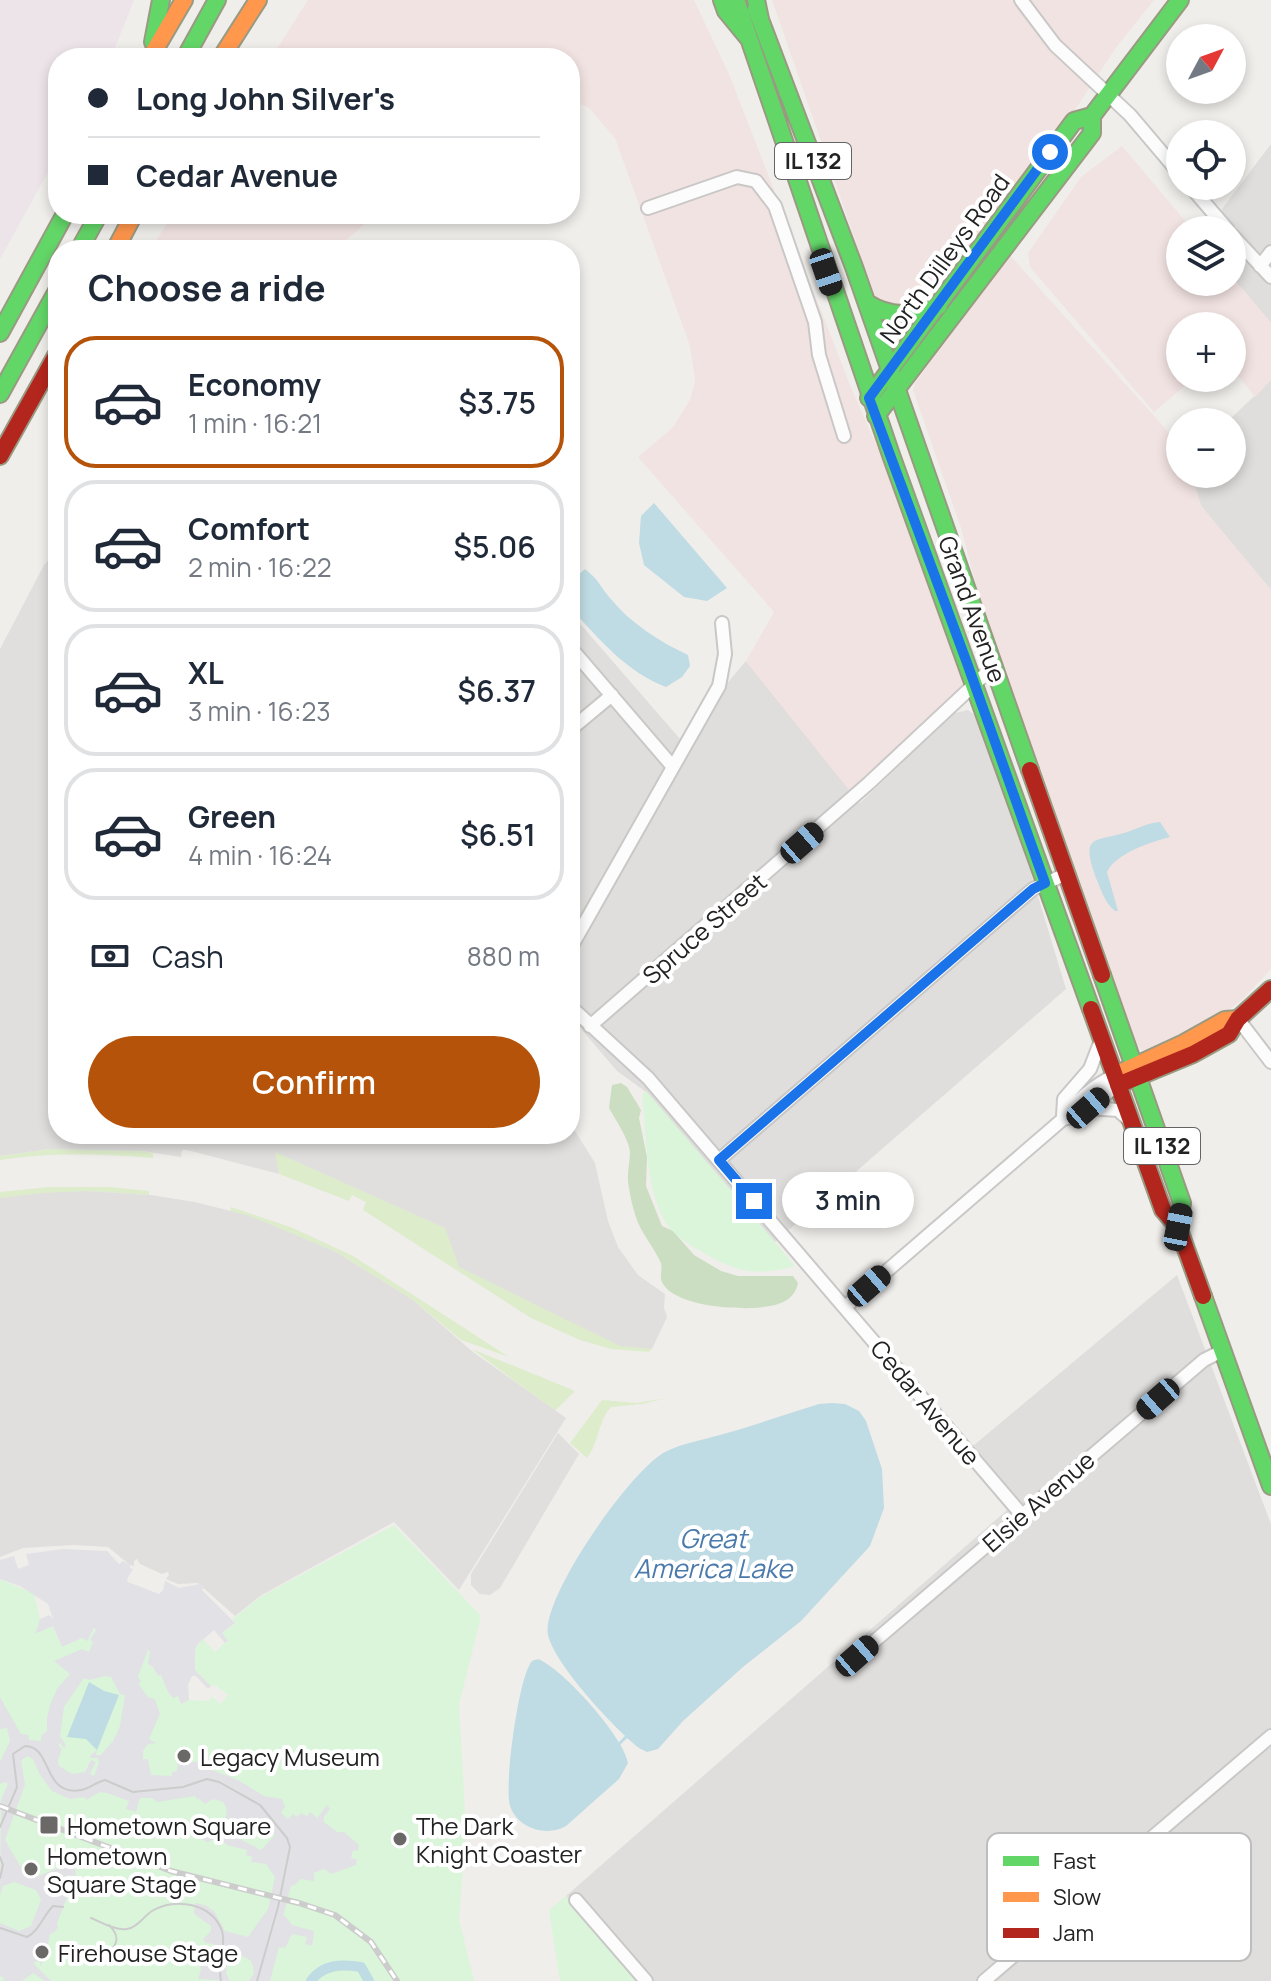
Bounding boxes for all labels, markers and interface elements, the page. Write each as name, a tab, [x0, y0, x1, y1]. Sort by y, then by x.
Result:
north arrow	[1166, 24, 1246, 104]
map controls	[1166, 24, 1246, 488]
text: Long John Silver's	[136, 78, 395, 119]
button: locate	[1166, 120, 1246, 200]
route start	[1032, 134, 1068, 170]
road number: IL 132	[775, 143, 851, 179]
text: Cedar Avenue	[136, 155, 338, 196]
street label: North Dilleys Road	[871, 167, 1017, 349]
button: layers	[1166, 216, 1246, 296]
car	[807, 245, 845, 299]
text: Choose a ride	[88, 263, 326, 312]
button: +	[1166, 312, 1246, 392]
text: Economy	[188, 364, 321, 405]
icon: car	[92, 366, 164, 438]
text: $3.75	[459, 382, 536, 423]
text: 1 min · 16:21	[188, 405, 322, 441]
button: −	[1166, 408, 1246, 488]
text: Comfort	[188, 508, 310, 549]
icon: car	[92, 510, 164, 582]
text: $5.06	[454, 526, 536, 567]
street label: Grand Avenue	[931, 531, 1015, 687]
text: 2 min · 16:22	[188, 549, 332, 585]
text: XL	[188, 652, 224, 693]
icon: car	[92, 654, 164, 726]
text: $6.37	[457, 670, 536, 711]
text: 3 min · 16:23	[188, 693, 331, 729]
text: Green	[188, 796, 276, 837]
icon: car	[92, 798, 164, 870]
text: $6.51	[460, 814, 536, 855]
car	[776, 818, 828, 868]
text: 4 min · 16:24	[188, 837, 332, 873]
street label: Spruce Street	[635, 865, 773, 991]
icon: cash	[88, 934, 132, 978]
text: Cash	[152, 936, 224, 977]
text: 880 m	[467, 938, 540, 974]
button: Confirm	[88, 1036, 540, 1128]
car	[1062, 1083, 1114, 1133]
road number: IL 132	[1124, 1128, 1200, 1164]
callout: 3 min	[782, 1173, 914, 1229]
text: 3 min	[815, 1182, 881, 1218]
route end	[736, 1183, 772, 1219]
car	[1162, 1201, 1194, 1253]
car	[843, 1261, 895, 1311]
street label: Cedar Avenue	[864, 1332, 988, 1472]
car	[1132, 1374, 1184, 1424]
street label: Elsie Avenue	[975, 1443, 1101, 1559]
water label: Great America Lake	[634, 1520, 794, 1586]
car	[831, 1631, 883, 1681]
place label: Legacy Museum	[200, 1740, 380, 1773]
marker: Legacy Museum	[175, 1747, 193, 1765]
place label: Hometown Square	[67, 1809, 271, 1842]
place label: The Dark Knight Coaster	[416, 1809, 582, 1870]
marker: Hometown Square	[38, 1814, 60, 1836]
marker: The Dark Knight Coaster	[391, 1830, 409, 1848]
legend	[987, 1833, 1251, 1961]
place label: Hometown Square Stage	[47, 1839, 197, 1900]
text: Fast	[1053, 1846, 1096, 1876]
marker: Hometown Square Stage	[22, 1860, 40, 1878]
text: Slow	[1053, 1882, 1101, 1912]
text: Jam	[1053, 1918, 1094, 1948]
place label: Firehouse Stage	[58, 1936, 238, 1969]
marker: Firehouse Stage	[33, 1943, 51, 1961]

